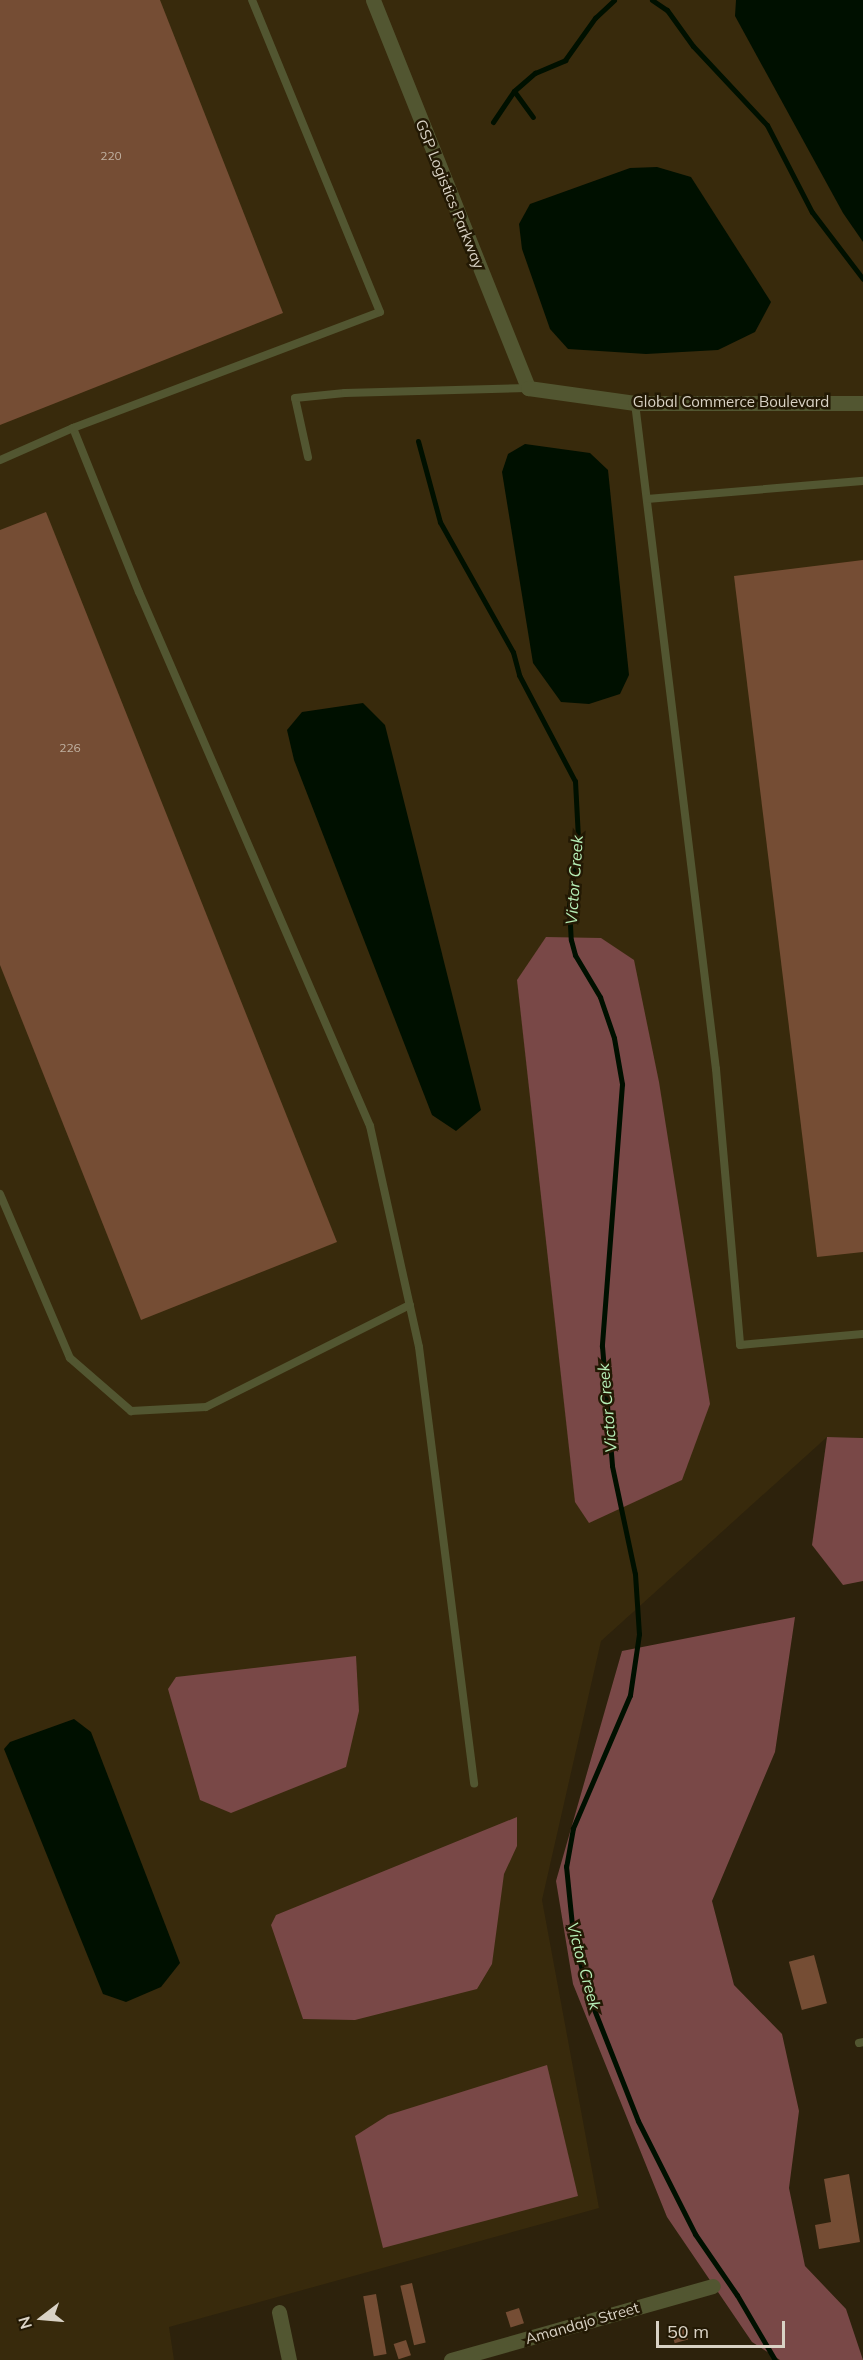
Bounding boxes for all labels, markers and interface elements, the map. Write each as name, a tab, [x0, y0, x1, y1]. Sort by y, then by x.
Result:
street label: GSP Logistics Parkway	[412, 117, 488, 271]
house number: 220	[100, 149, 122, 163]
street label: Global Commerce Boulevard	[633, 393, 829, 411]
house number: 226	[59, 741, 81, 755]
water label: Victor Creek	[561, 835, 587, 925]
water label: Victor Creek	[594, 1362, 620, 1454]
water label: Victor Creek	[563, 1920, 605, 2012]
north arrow	[12, 2288, 72, 2348]
street label: Amandajo Street	[523, 2298, 641, 2348]
scale bar	[659, 2309, 788, 2347]
text: N	[13, 2314, 36, 2332]
text: 50 m	[667, 2320, 709, 2343]

